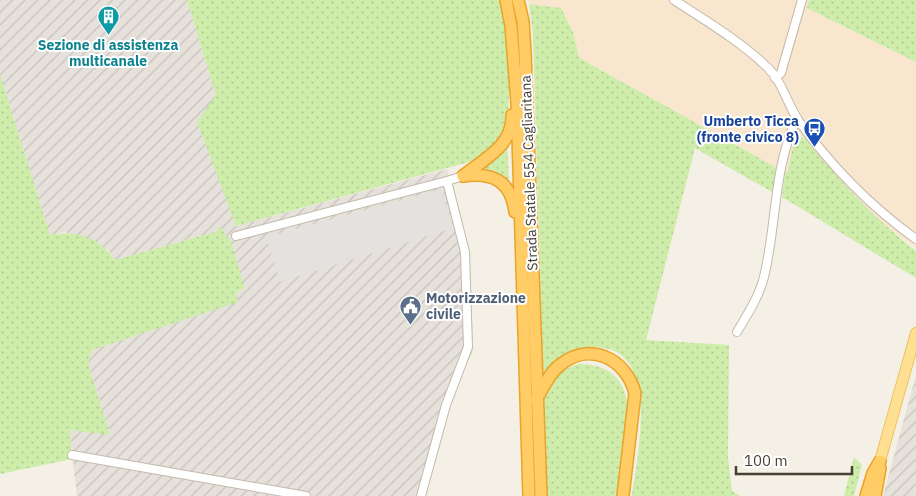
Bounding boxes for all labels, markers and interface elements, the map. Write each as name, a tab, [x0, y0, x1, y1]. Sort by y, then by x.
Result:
building icon: Sezione di assistenza multicanale	[96, 5, 120, 36]
place label: Sezione di assistenza multicanale	[38, 36, 178, 70]
street label: Strada Statale 554 Cagliaritana	[517, 74, 541, 271]
place label: Umberto Ticca (fronte civico 8)	[697, 112, 799, 146]
bus stop icon: Umberto Ticca (fronte civico 8)	[803, 117, 827, 148]
place label: Motorizzazione civile	[426, 289, 526, 323]
public building icon: Motorizzazione civile	[398, 294, 422, 325]
scale bar	[736, 444, 852, 476]
text: 100 m	[744, 451, 788, 470]

